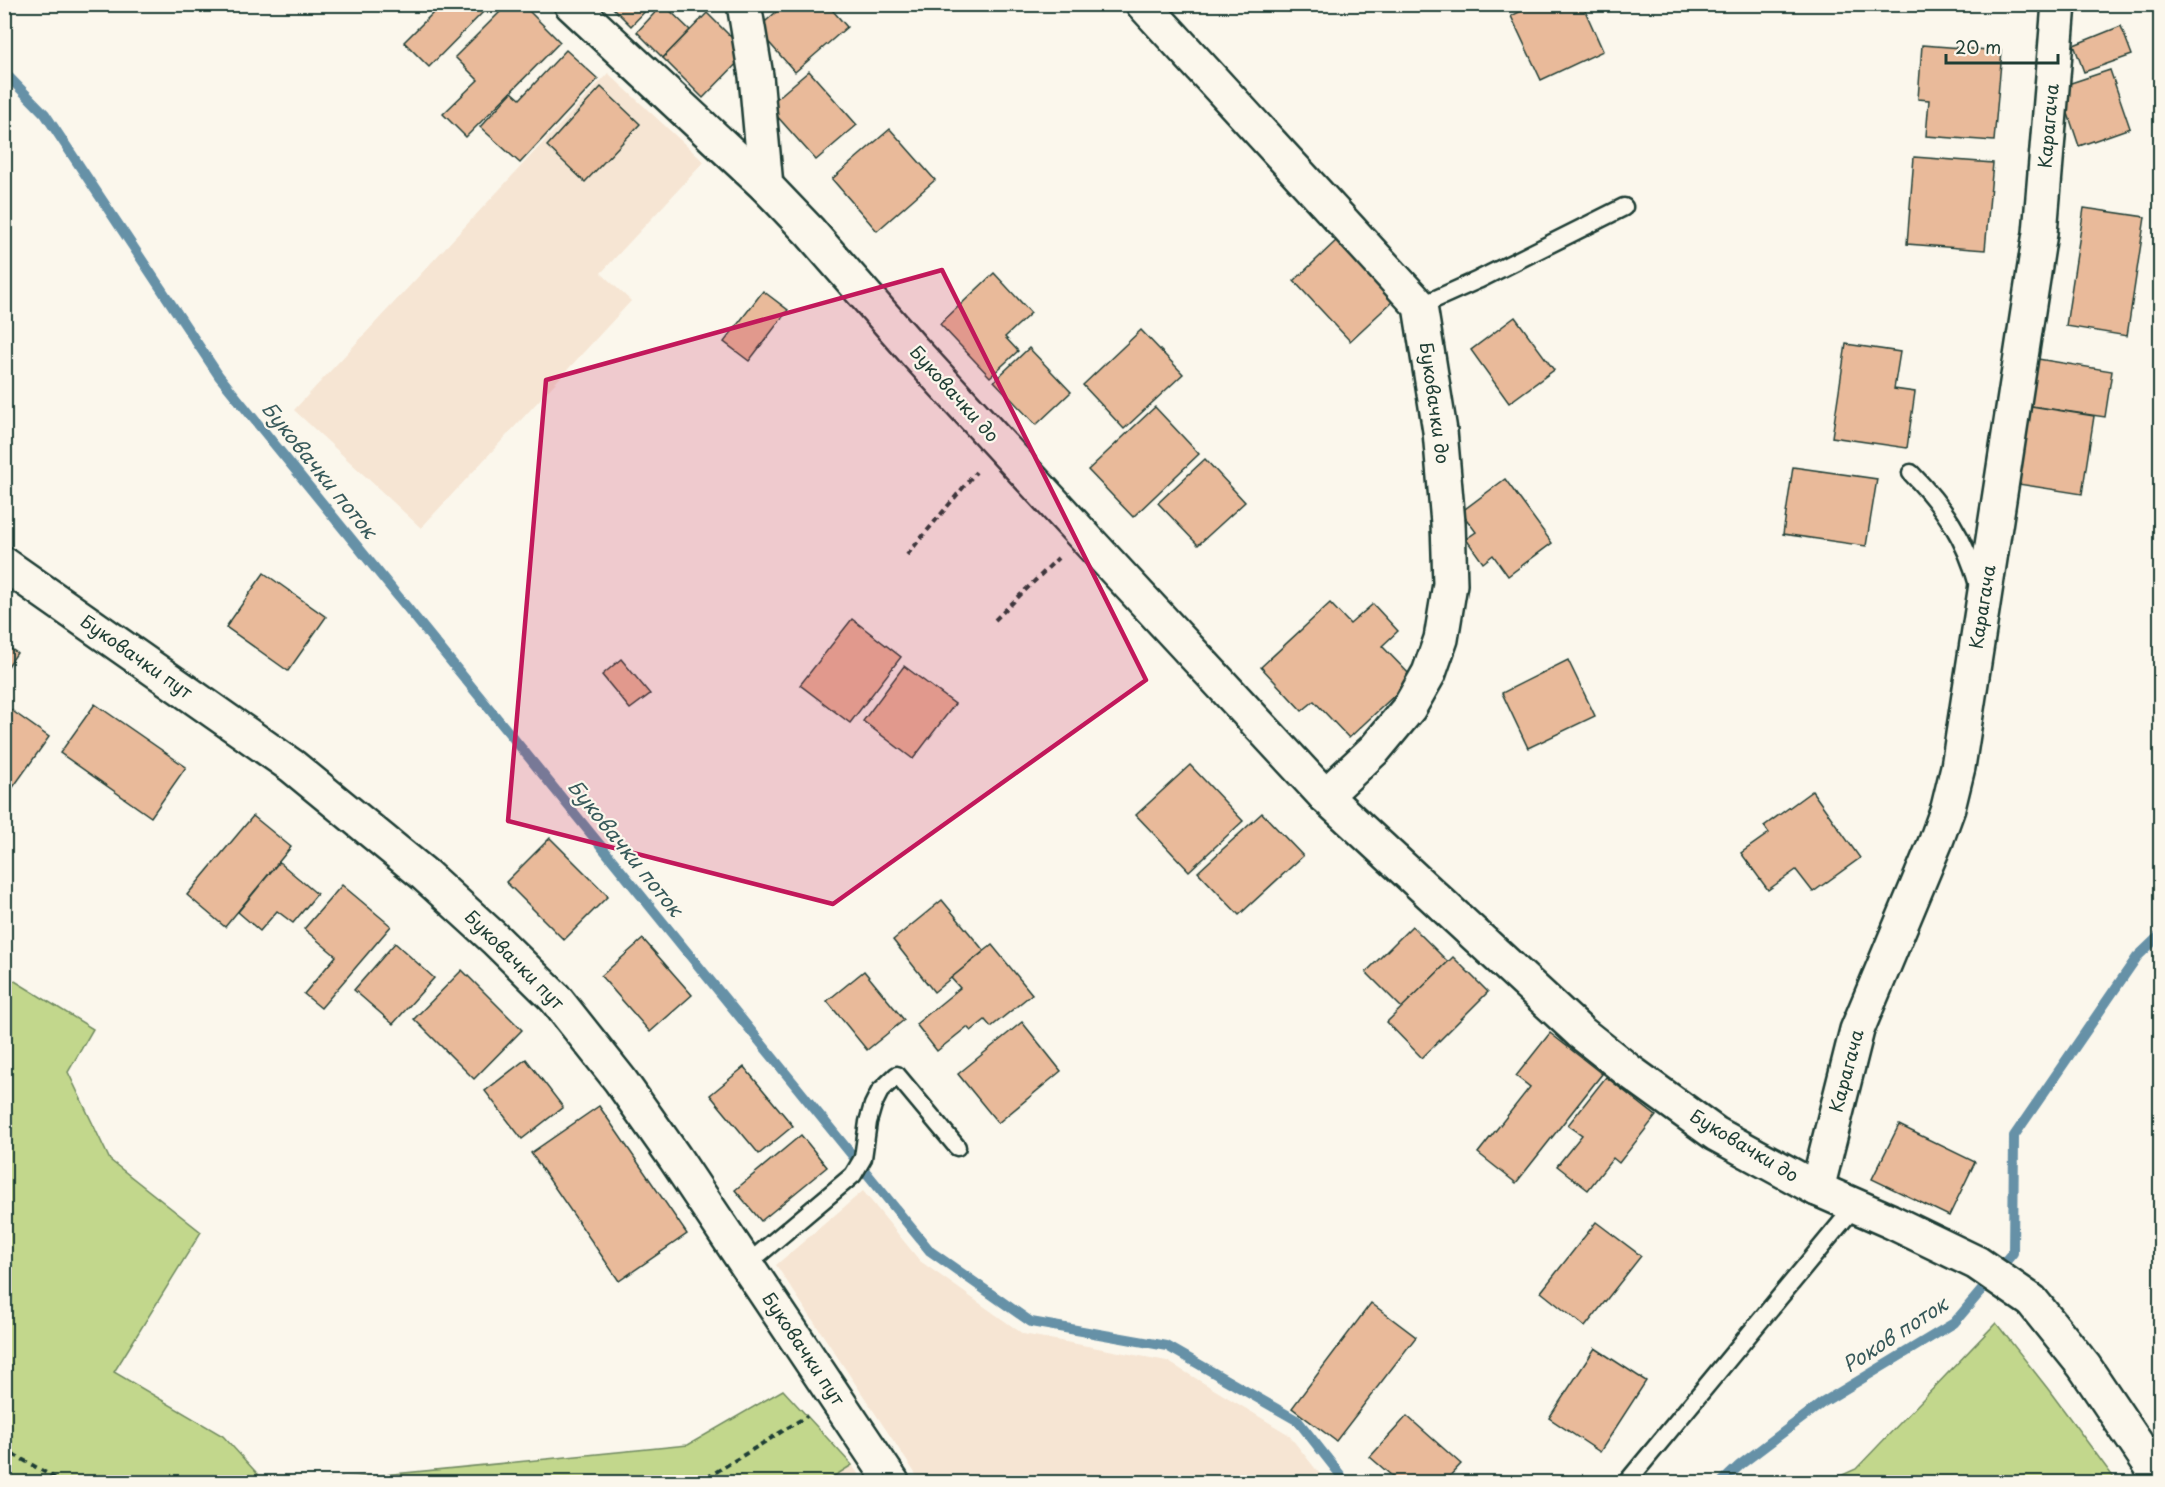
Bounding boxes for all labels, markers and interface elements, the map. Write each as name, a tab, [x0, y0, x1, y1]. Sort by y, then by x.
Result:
scale bar	[1946, 27, 2058, 65]
text: 20 m	[1955, 33, 2001, 60]
street label: Карагача	[2030, 82, 2065, 169]
street label: Буковачки до	[904, 338, 1006, 448]
street label: Буковачки до	[1414, 340, 1457, 465]
water label: Буковачки поток	[255, 394, 386, 546]
street label: Карагача	[1962, 562, 2002, 651]
street label: Буковачки пут	[75, 607, 199, 705]
water label: Буковачки поток	[561, 772, 692, 924]
street label: Буковачки пут	[459, 903, 571, 1015]
street label: Карагача	[1822, 1026, 1870, 1115]
street label: Буковачки до	[1685, 1102, 1804, 1188]
street label: Буковачки пут	[756, 1286, 852, 1411]
water label: Роков поток	[1836, 1288, 1955, 1379]

